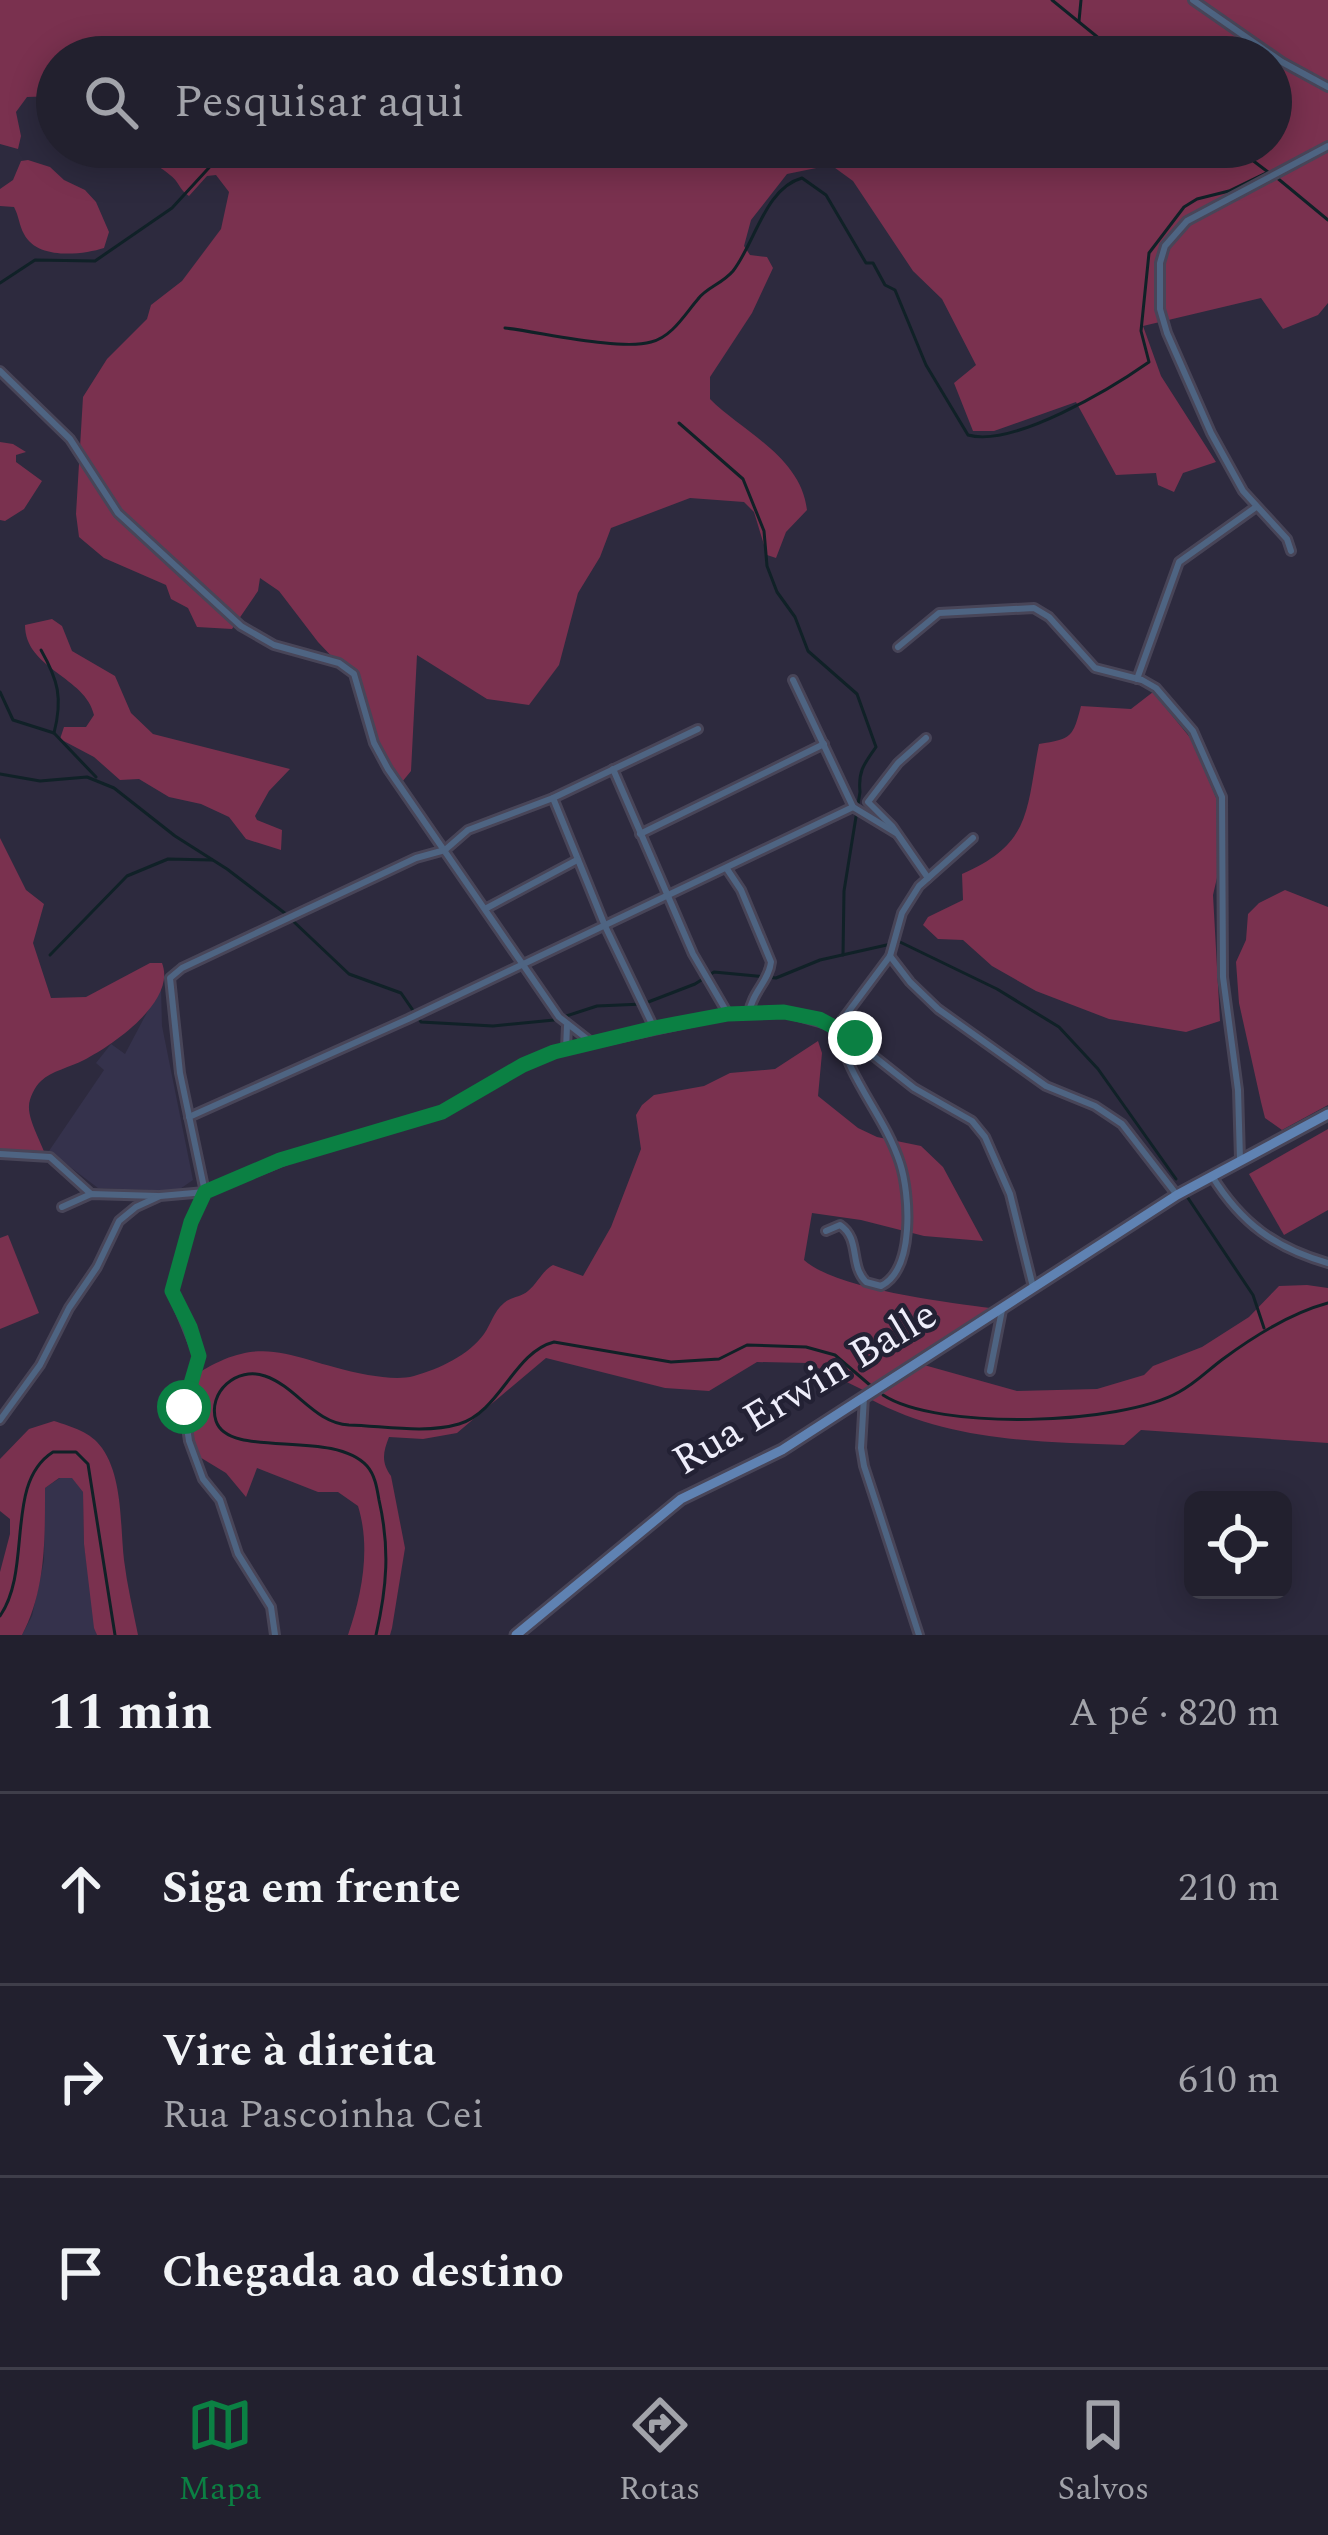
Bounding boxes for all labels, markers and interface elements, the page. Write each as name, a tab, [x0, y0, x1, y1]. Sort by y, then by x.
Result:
search box	[36, 36, 1292, 168]
text: Pesquisar aqui	[174, 68, 464, 137]
icon: search	[78, 69, 144, 135]
route end	[828, 1011, 882, 1065]
street label: Rua Erwin Balle	[661, 1284, 949, 1492]
route start	[157, 1380, 211, 1434]
map controls	[1184, 1491, 1292, 1599]
button: locate	[1184, 1491, 1292, 1599]
text: 11 min	[48, 1674, 212, 1752]
text: A pé · 820 m	[1069, 1684, 1280, 1743]
text: Siga em frente	[162, 1854, 461, 1923]
icon: ahead	[48, 1856, 114, 1922]
text: 210 m	[1178, 1859, 1280, 1918]
text: Vire à direita	[162, 2017, 436, 2086]
icon: right	[48, 2048, 114, 2114]
text: 610 m	[1178, 2051, 1280, 2110]
text: Rua Pascoinha Cei	[162, 2086, 484, 2145]
text: Chegada ao destino	[162, 2238, 564, 2307]
icon: arrive	[48, 2240, 114, 2306]
tab: Mapa	[179, 2392, 261, 2514]
tab: Rotas	[619, 2392, 700, 2514]
tab: Salvos	[1058, 2392, 1149, 2514]

